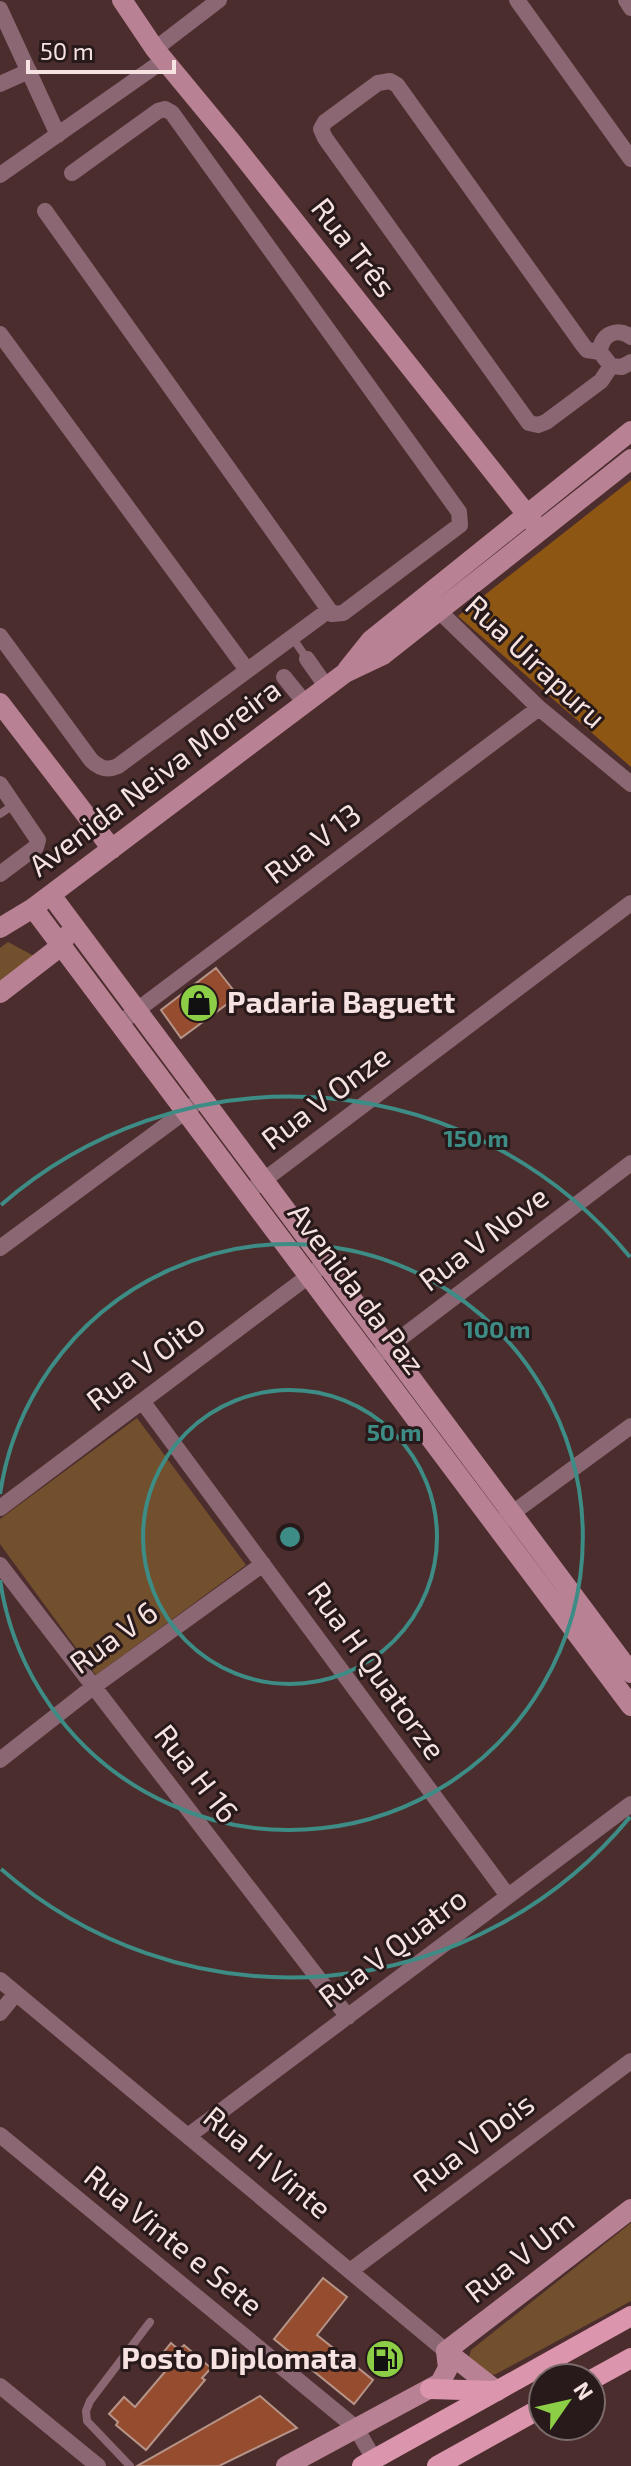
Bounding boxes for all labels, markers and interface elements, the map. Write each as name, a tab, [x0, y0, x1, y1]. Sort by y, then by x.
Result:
scale bar	[28, 24, 174, 74]
text: 50 m	[40, 36, 94, 65]
street label: Rua Três	[305, 190, 404, 303]
street label: Rua Uirapuru	[459, 587, 614, 735]
street label: Avenida Neiva Moreira	[21, 670, 287, 883]
street label: Rua V 13	[257, 795, 367, 890]
shop icon: Padaria Baguett	[178, 982, 220, 1024]
place label: Padaria Baguett	[227, 983, 455, 1019]
street label: Rua V Onze	[254, 1037, 396, 1156]
text: 150 m	[443, 1123, 509, 1152]
street label: Rua V Nove	[411, 1177, 554, 1298]
street label: Avenida da Paz	[282, 1195, 434, 1380]
street label: Rua V Oito	[79, 1305, 211, 1417]
text: 100 m	[464, 1314, 530, 1343]
text: 50 m	[367, 1417, 421, 1446]
centre of rings	[276, 1523, 304, 1551]
street label: Rua H Quatorze	[301, 1574, 454, 1766]
street label: Rua V 6	[62, 1593, 164, 1680]
street label: Rua H 16	[148, 1717, 247, 1829]
street label: Rua V Quatro	[311, 1879, 473, 2014]
street label: Rua V Dois	[405, 2084, 540, 2198]
street label: Rua H Vinte	[197, 2098, 339, 2225]
street label: Rua Vinte e Sete	[78, 2157, 271, 2322]
street label: Rua V Um	[457, 2202, 581, 2309]
fuel station icon: Posto Diplomata	[364, 2338, 406, 2380]
place label: Posto Diplomata	[121, 2339, 357, 2375]
north arrow	[527, 2362, 607, 2442]
text: N	[569, 2376, 600, 2404]

